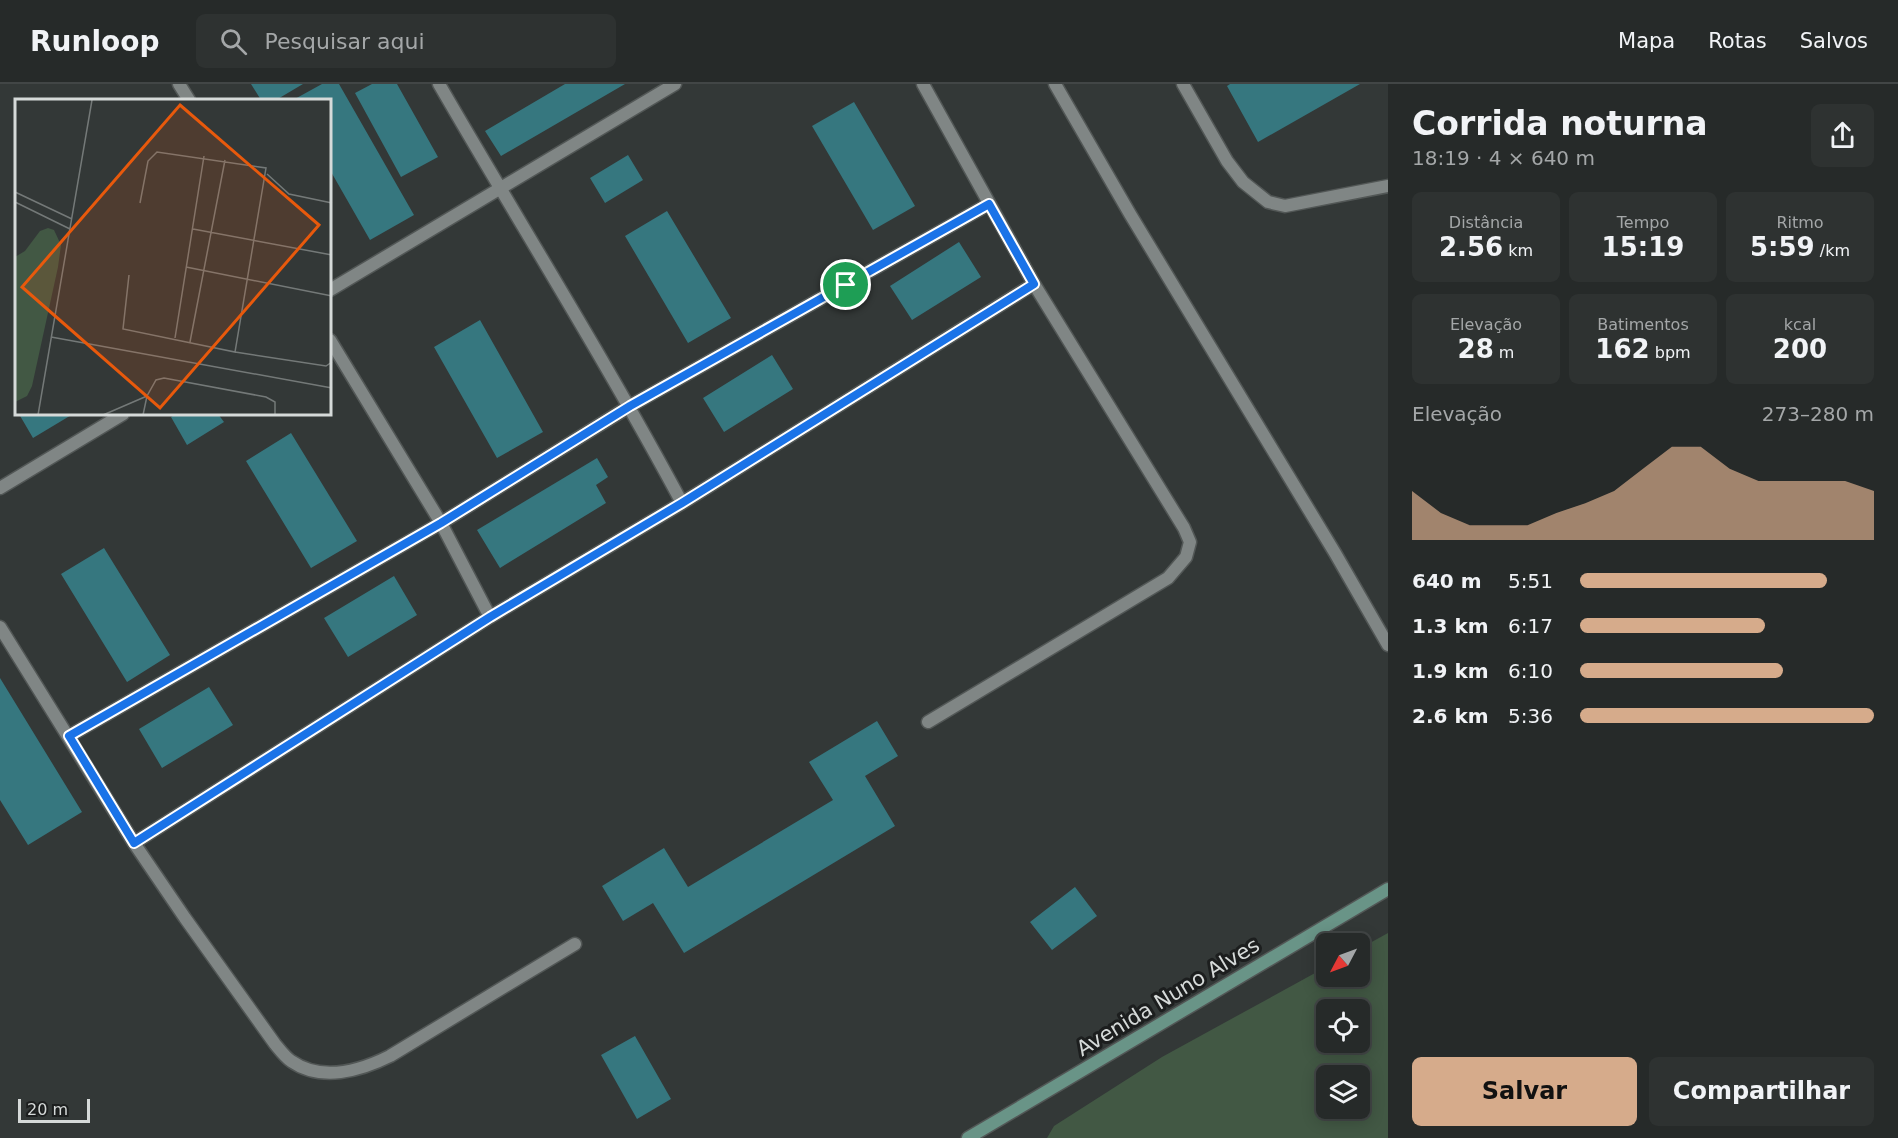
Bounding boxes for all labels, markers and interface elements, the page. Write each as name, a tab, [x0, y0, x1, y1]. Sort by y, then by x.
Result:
search box	[196, 14, 616, 68]
text: Runloop	[30, 25, 160, 58]
icon: search	[217, 25, 250, 58]
text: Pesquisar aqui	[265, 29, 425, 54]
text: Mapa	[1618, 29, 1675, 53]
text: Rotas	[1708, 29, 1767, 53]
text: Salvos	[1800, 29, 1868, 53]
inset map	[15, 99, 332, 416]
text: Corrida noturna	[1412, 104, 1708, 143]
button: share	[1811, 104, 1874, 167]
text: 18:19 · 4 × 640 m	[1412, 146, 1595, 170]
text: Distância	[1449, 213, 1523, 232]
text: Tempo	[1617, 213, 1669, 232]
text: Ritmo	[1776, 213, 1824, 232]
text: 2.56	[1439, 232, 1503, 262]
text: 15:19	[1602, 232, 1684, 262]
text: 5:59	[1750, 232, 1815, 262]
text: km	[1503, 241, 1533, 260]
text: /km	[1815, 241, 1850, 260]
pin	[820, 259, 871, 310]
icon: arrive	[829, 268, 862, 301]
text: Elevação	[1450, 315, 1522, 334]
text: Batimentos	[1597, 315, 1689, 334]
text: kcal	[1784, 315, 1816, 334]
text: 28	[1458, 334, 1494, 364]
text: 162	[1595, 334, 1650, 364]
text: 200	[1773, 334, 1827, 364]
text: m	[1494, 343, 1514, 362]
text: bpm	[1650, 343, 1691, 362]
text: Elevação	[1412, 402, 1502, 426]
text: 273–280 m	[1762, 402, 1874, 426]
text: 640 m	[1412, 569, 1482, 593]
text: 5:51	[1508, 569, 1553, 593]
text: 1.3 km	[1412, 614, 1489, 638]
text: 6:17	[1508, 614, 1553, 638]
text: 1.9 km	[1412, 659, 1489, 683]
text: 6:10	[1508, 659, 1553, 683]
text: 2.6 km	[1412, 704, 1489, 728]
text: 5:36	[1508, 704, 1553, 728]
street label: Avenida Nuno Alves	[1072, 933, 1264, 1061]
north arrow	[1316, 933, 1370, 987]
map controls	[1316, 933, 1370, 1119]
button: locate	[1316, 999, 1370, 1053]
button: Salvar	[1412, 1057, 1637, 1126]
button: Compartilhar	[1649, 1057, 1874, 1126]
button: layers	[1316, 1065, 1370, 1119]
scale bar	[18, 1096, 90, 1124]
text: 20 m	[27, 1100, 68, 1119]

